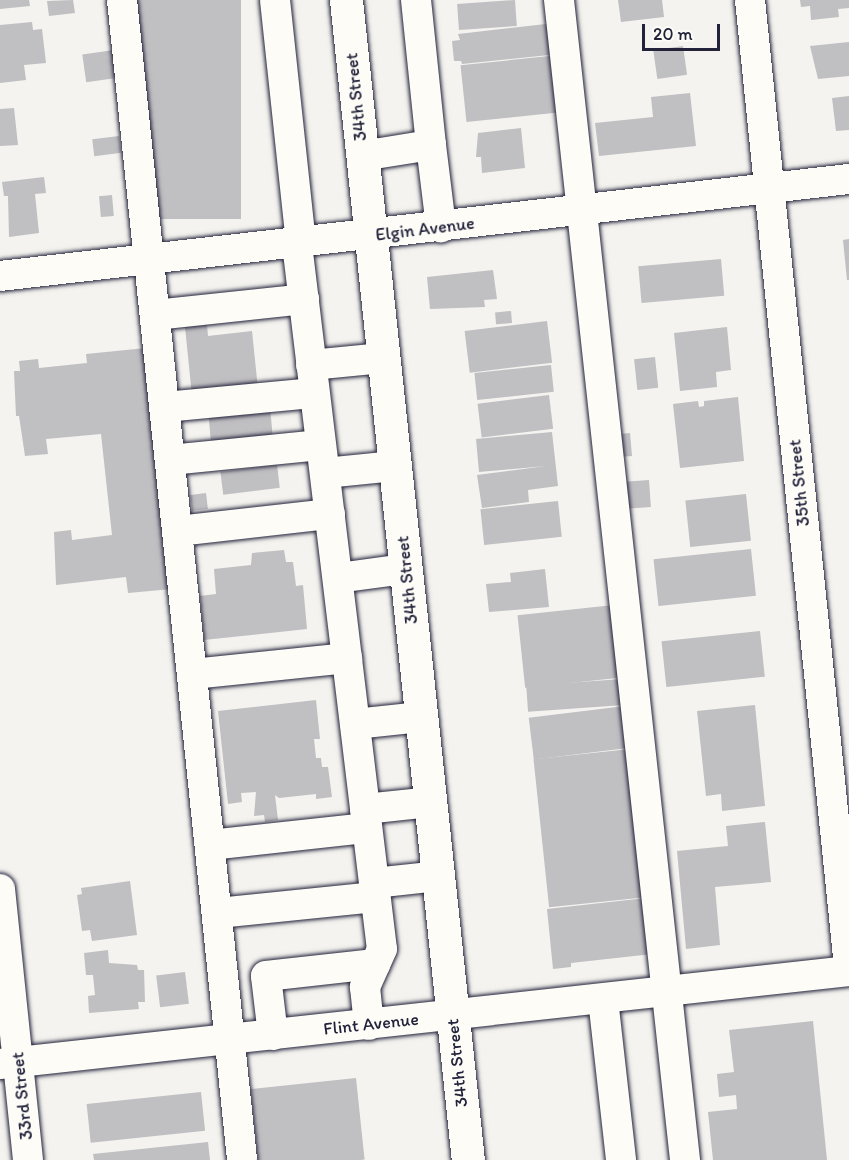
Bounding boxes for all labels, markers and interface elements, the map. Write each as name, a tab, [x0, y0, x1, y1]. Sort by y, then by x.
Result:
scale bar	[645, 12, 723, 50]
text: 20 m	[653, 23, 693, 45]
street label: 34th Street	[341, 52, 371, 142]
street label: Elgin Avenue	[374, 212, 476, 246]
street label: 35th Street	[784, 439, 814, 527]
street label: 34th Street	[392, 535, 422, 625]
street label: Flint Avenue	[322, 1008, 420, 1040]
street label: 34th Street	[442, 1018, 472, 1108]
street label: 33rd Street	[7, 1051, 37, 1141]

